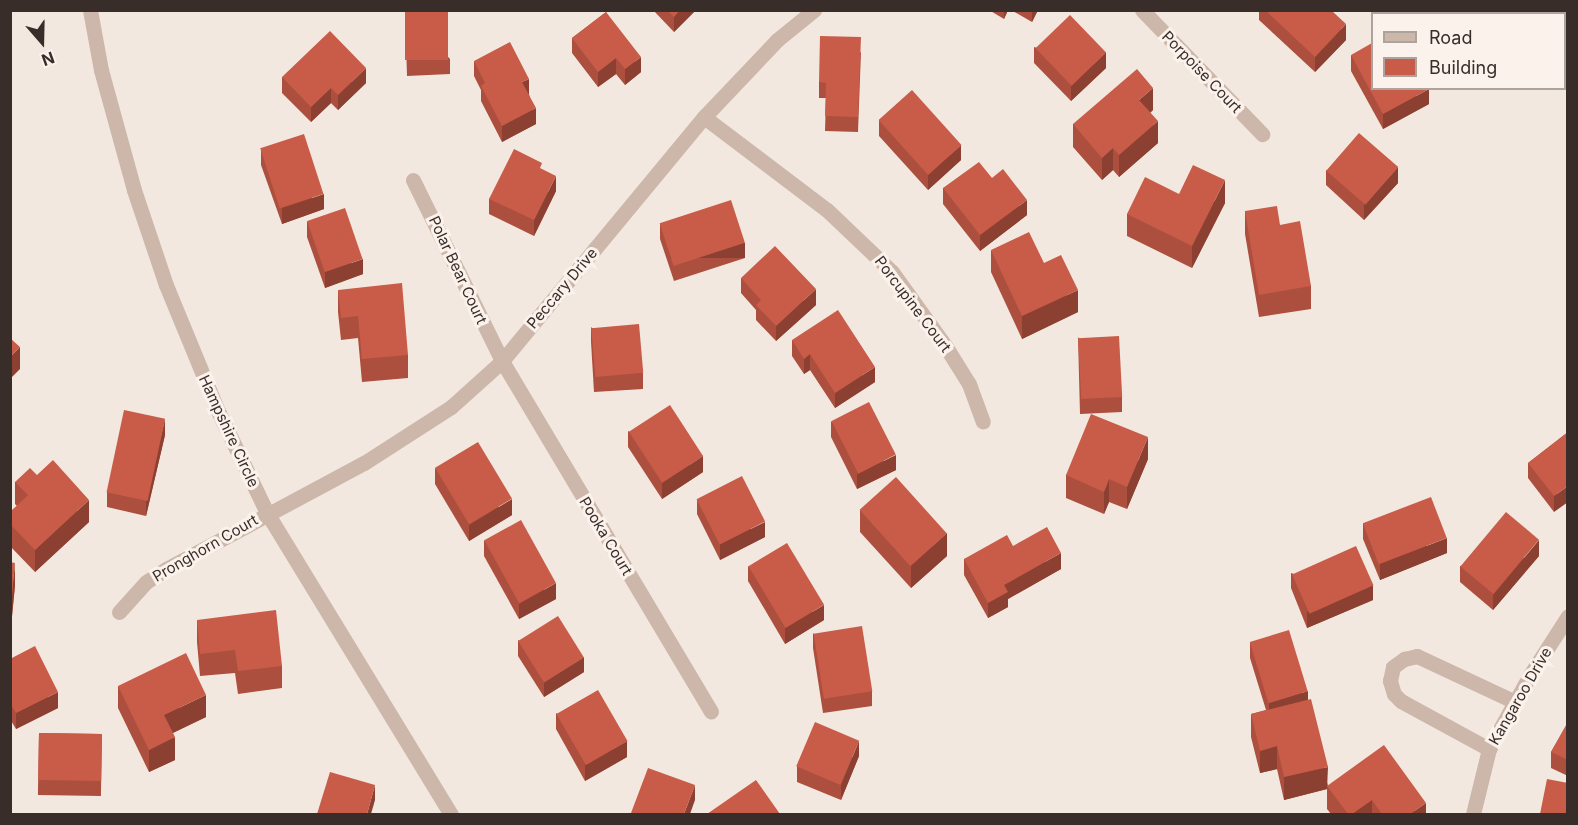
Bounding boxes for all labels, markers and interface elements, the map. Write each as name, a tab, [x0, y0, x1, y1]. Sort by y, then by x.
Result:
north arrow	[12, 12, 72, 72]
legend	[1371, 12, 1566, 90]
street label: Porpoise Court	[1158, 27, 1246, 117]
text: Road	[1429, 27, 1472, 48]
text: N	[39, 47, 57, 70]
text: Building	[1429, 57, 1497, 78]
street label: Polar Bear Court	[425, 213, 491, 327]
street label: Peccary Drive	[523, 244, 601, 332]
street label: Porcupine Court	[871, 252, 955, 356]
street label: Hampshire Circle	[195, 372, 263, 490]
street label: Pooka Court	[576, 494, 636, 578]
street label: Pronghorn Court	[149, 511, 261, 585]
street label: Kangaroo Drive	[1485, 644, 1555, 748]

